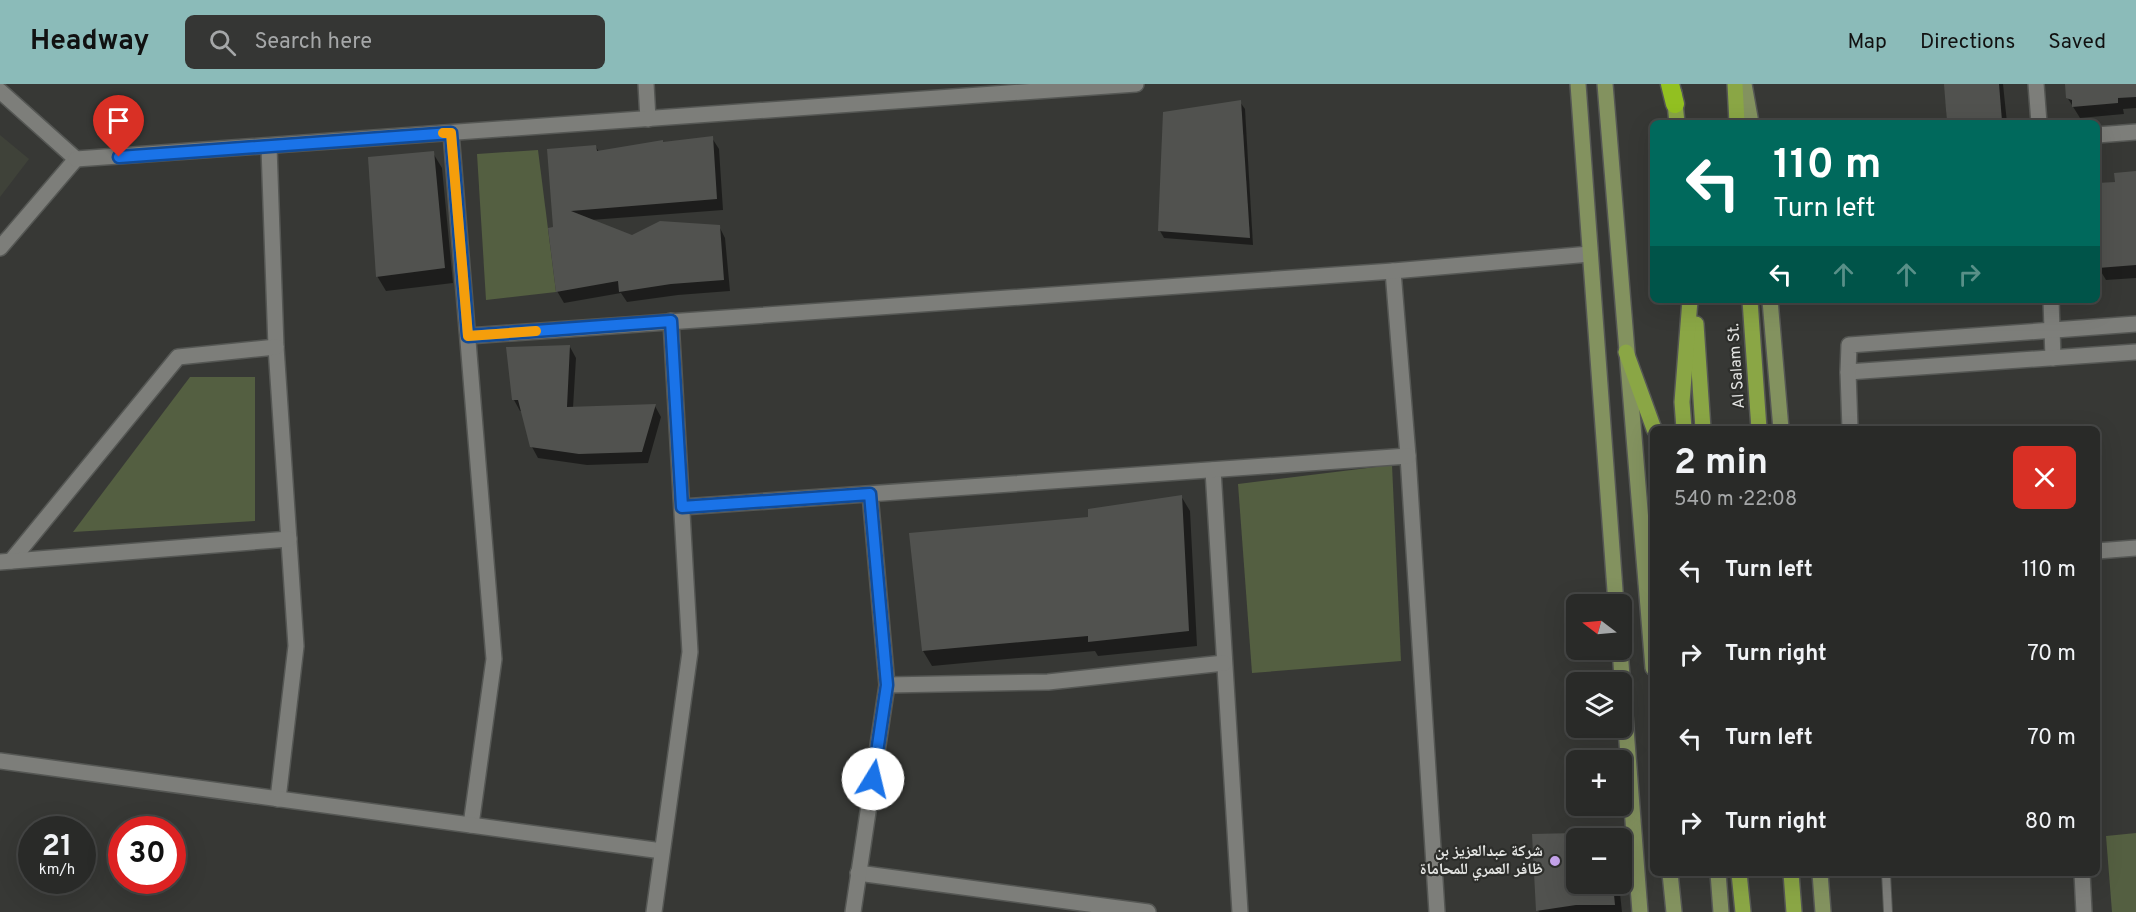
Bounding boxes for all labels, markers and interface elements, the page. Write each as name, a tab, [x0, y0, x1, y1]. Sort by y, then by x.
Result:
search box	[185, 15, 605, 69]
text: Headway	[30, 24, 149, 60]
icon: search	[206, 26, 239, 59]
text: Search here	[254, 29, 372, 56]
text: Map	[1847, 29, 1887, 56]
text: Directions	[1920, 29, 2015, 56]
text: Saved	[2048, 29, 2106, 56]
pin	[93, 95, 144, 157]
icon: arrive	[102, 104, 135, 137]
text: 110 m	[1773, 140, 1882, 193]
icon: left	[1674, 144, 1752, 222]
text: Turn left	[1773, 192, 1875, 226]
icon: left	[1764, 258, 1797, 291]
icon: ahead	[1827, 258, 1860, 291]
icon: ahead	[1890, 258, 1923, 291]
icon: right	[1953, 258, 1986, 291]
street label: Al Salam St.	[1724, 323, 1750, 409]
text: 2 min	[1674, 441, 1768, 487]
button: close	[2013, 446, 2076, 509]
text: 540 m · 22:08	[1674, 487, 1797, 513]
icon: left	[1674, 554, 1707, 587]
text: Turn left	[1725, 557, 1813, 584]
text: 110 m	[2022, 557, 2076, 584]
north arrow	[1566, 594, 1632, 660]
map controls	[1566, 594, 1632, 894]
icon: right	[1674, 638, 1707, 671]
text: Turn right	[1725, 641, 1827, 668]
text: 70 m	[2027, 641, 2076, 668]
button: layers	[1566, 672, 1632, 738]
icon: left	[1674, 722, 1707, 755]
text: Turn left	[1725, 725, 1813, 752]
text: 70 m	[2027, 725, 2076, 752]
position arrow	[841, 747, 905, 811]
button: +	[1566, 750, 1632, 816]
icon: right	[1674, 806, 1707, 839]
text: Turn right	[1725, 809, 1827, 836]
text: 80 m	[2025, 809, 2076, 836]
speed limit sign: 30	[108, 816, 186, 894]
button: −	[1566, 828, 1632, 894]
text: 21	[42, 829, 72, 866]
place label: شركة عبدالعزيز بن ظافر العمري للمحاماة	[1420, 842, 1543, 881]
marker: شركة عبدالعزيز بن ظافر العمري للمحاماة	[1548, 854, 1562, 868]
text: km/h	[39, 861, 75, 880]

